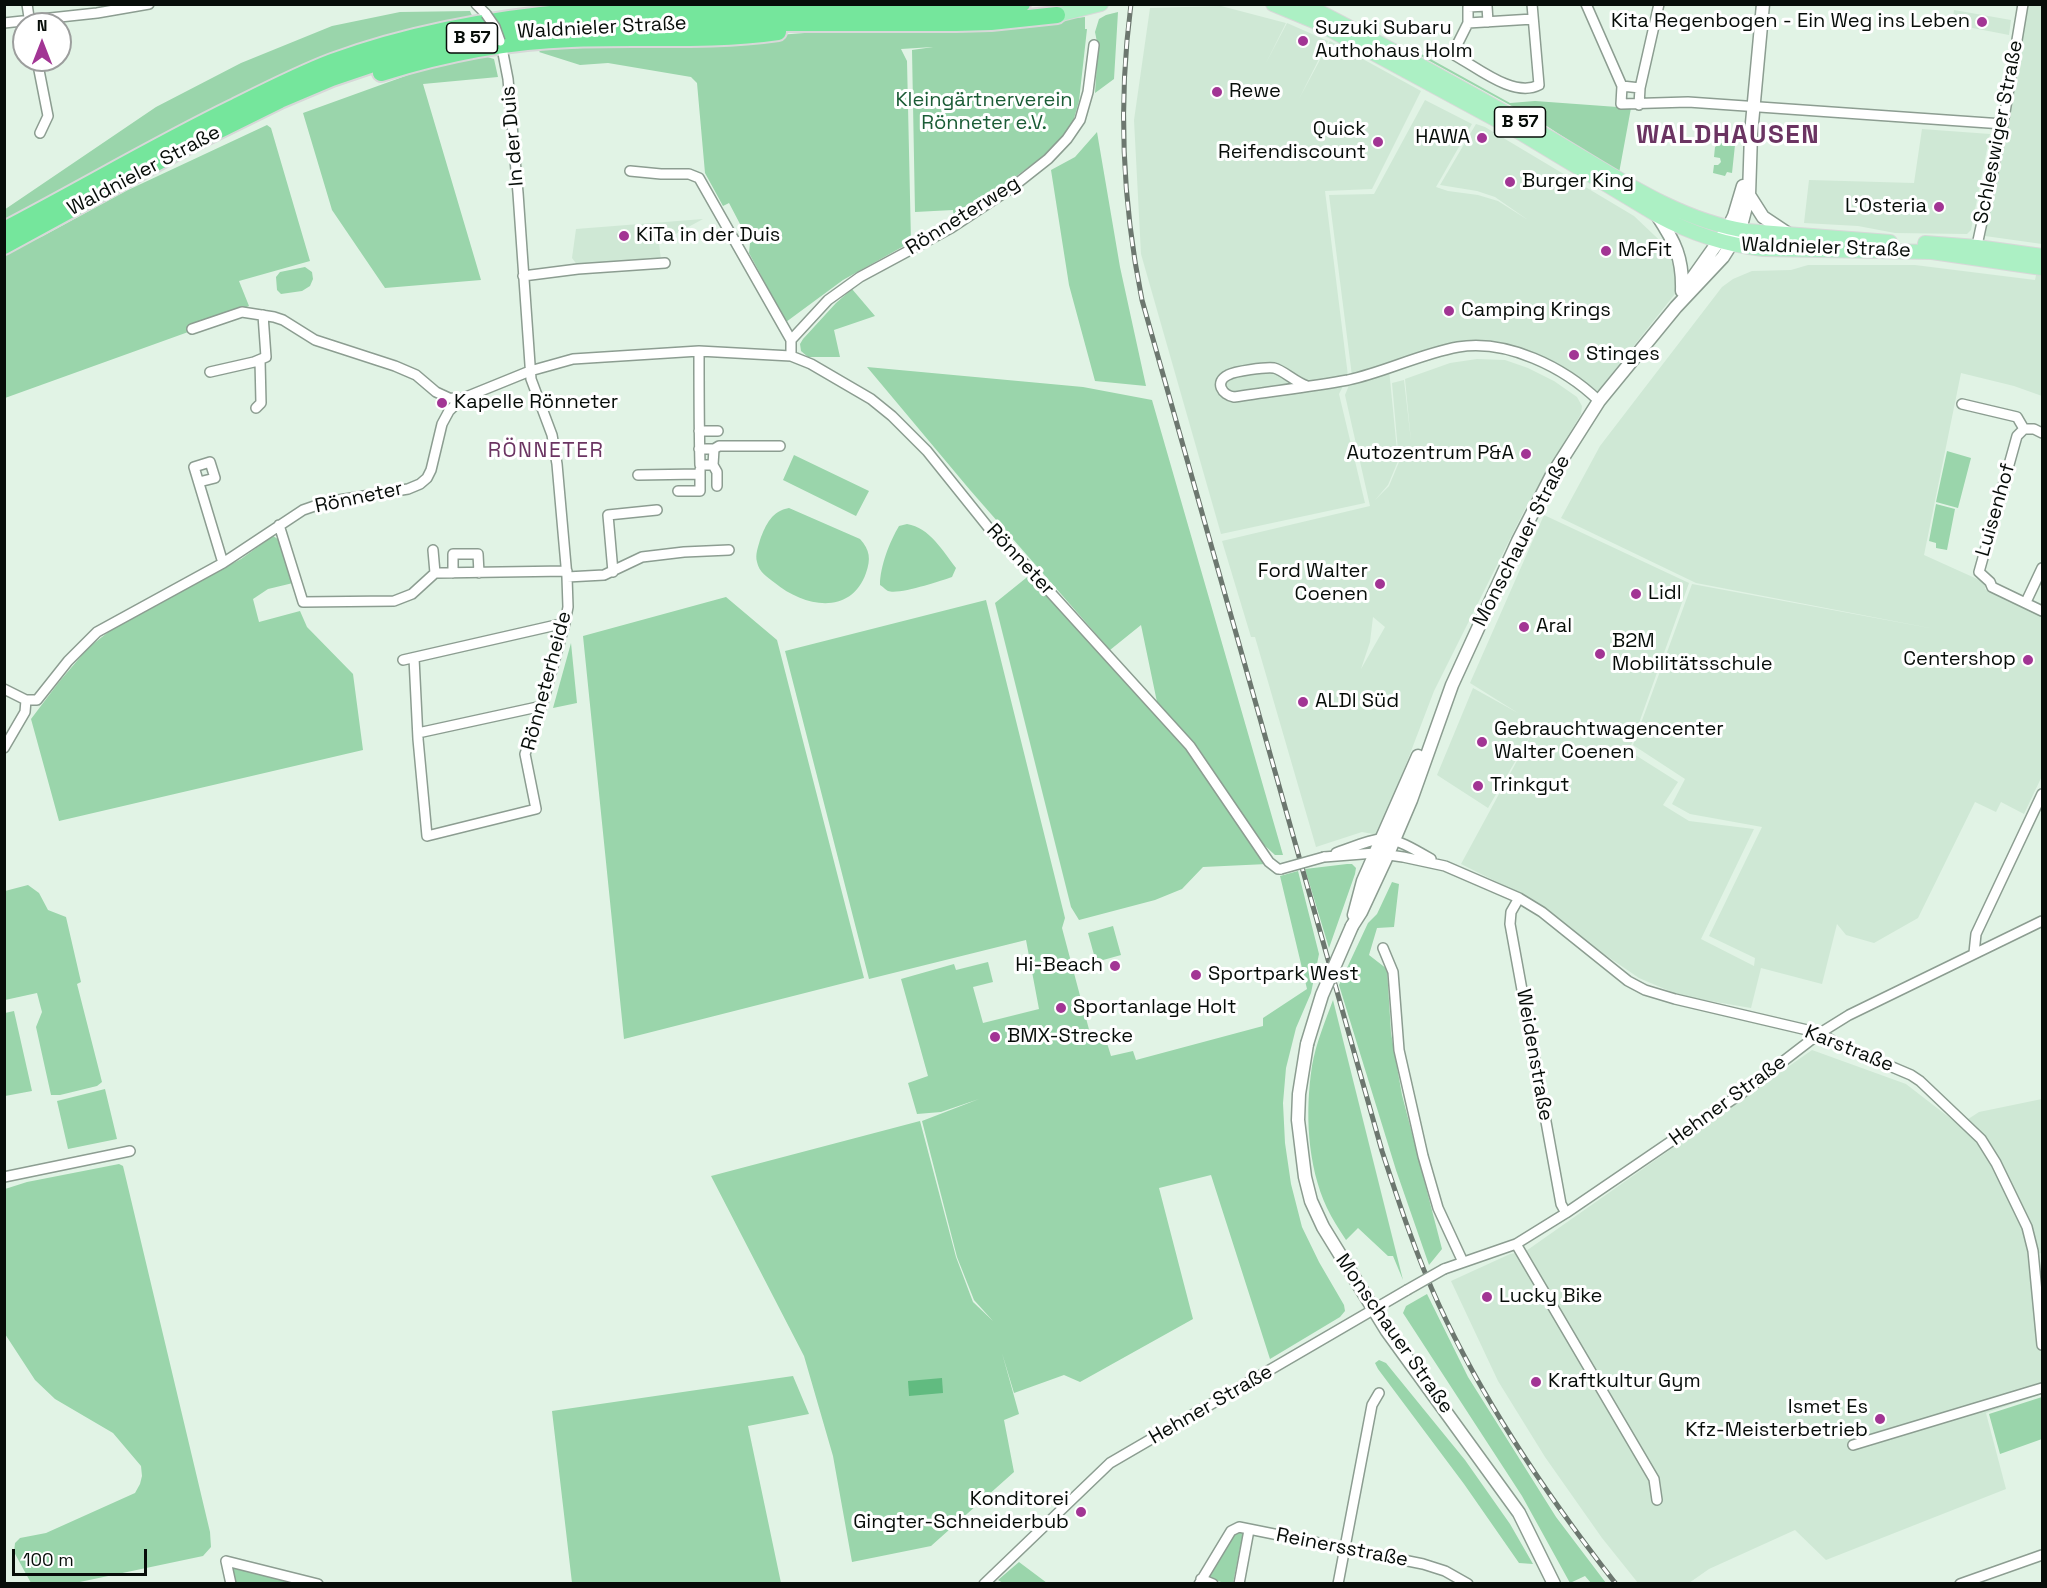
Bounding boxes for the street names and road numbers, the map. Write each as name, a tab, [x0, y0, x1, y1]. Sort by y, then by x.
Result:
street label: Waldnieler Straße	[517, 12, 687, 44]
road number: B 57	[446, 23, 498, 53]
street label: Schleswiger Straße	[1969, 38, 2029, 226]
street label: In der Duis	[497, 85, 529, 187]
road number: B 57	[1494, 107, 1546, 137]
street label: Waldnieler Straße	[64, 121, 224, 221]
street label: Rönneterweg	[902, 171, 1024, 261]
street label: Waldnieler Straße	[1741, 233, 1911, 263]
street label: Monschauer Straße	[1468, 451, 1576, 631]
street label: Luisenhof	[1971, 461, 2021, 559]
street label: Rönneter	[313, 477, 405, 519]
street label: Rönneter	[981, 519, 1059, 601]
street label: Rönneterheide	[517, 609, 577, 753]
street label: Weidenstraße	[1511, 987, 1557, 1123]
street label: Karstraße	[1801, 1020, 1897, 1078]
street label: Hehner Straße	[1665, 1051, 1791, 1151]
street label: Monschauer Straße	[1330, 1250, 1458, 1418]
street label: Hehner Straße	[1145, 1360, 1277, 1450]
street label: Reinersstraße	[1274, 1523, 1410, 1573]

